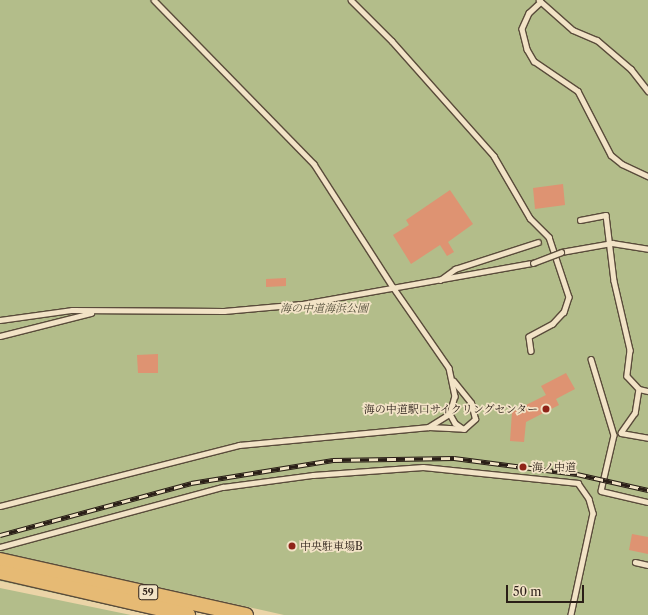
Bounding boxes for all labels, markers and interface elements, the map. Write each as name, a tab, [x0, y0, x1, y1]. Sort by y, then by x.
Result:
park label: 海の中道海浜公園	[280, 301, 368, 315]
place label: 海の中道駅口サイクリングセンター	[362, 402, 538, 416]
marker: 海の中道駅口サイクリングセンター	[541, 404, 551, 414]
place label: 海ノ中道	[532, 460, 576, 474]
marker: 海ノ中道	[517, 461, 529, 473]
place label: 中央駐車場B	[300, 539, 363, 553]
marker: 中央駐車場B	[287, 541, 297, 551]
scale bar	[508, 577, 586, 603]
road number: 59	[138, 584, 158, 600]
text: 50 m	[513, 584, 542, 599]

